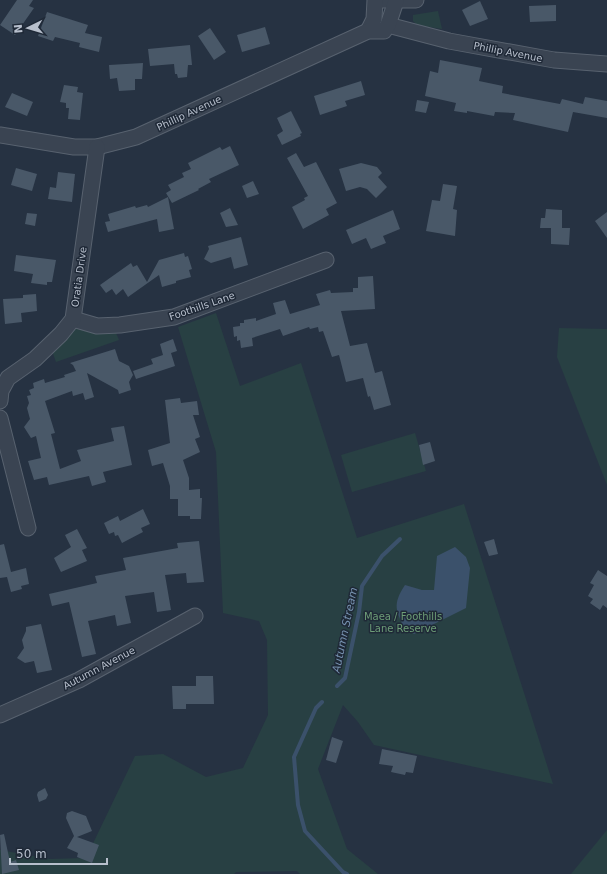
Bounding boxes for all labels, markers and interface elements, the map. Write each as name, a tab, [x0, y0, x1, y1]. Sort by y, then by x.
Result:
north arrow	[8, 8, 48, 48]
text: N	[12, 24, 25, 34]
street label: Phillip Avenue	[473, 40, 543, 64]
street label: Phillip Avenue	[155, 93, 223, 133]
street label: Oratia Drive	[69, 246, 89, 308]
street label: Foothills Lane	[168, 290, 236, 322]
water label: Autumn Stream	[329, 586, 360, 675]
park label: Maea / Foothills Lane Reserve	[364, 611, 442, 634]
street label: Autumn Avenue	[61, 644, 137, 692]
scale bar	[10, 840, 107, 866]
text: 50 m	[16, 847, 47, 861]

